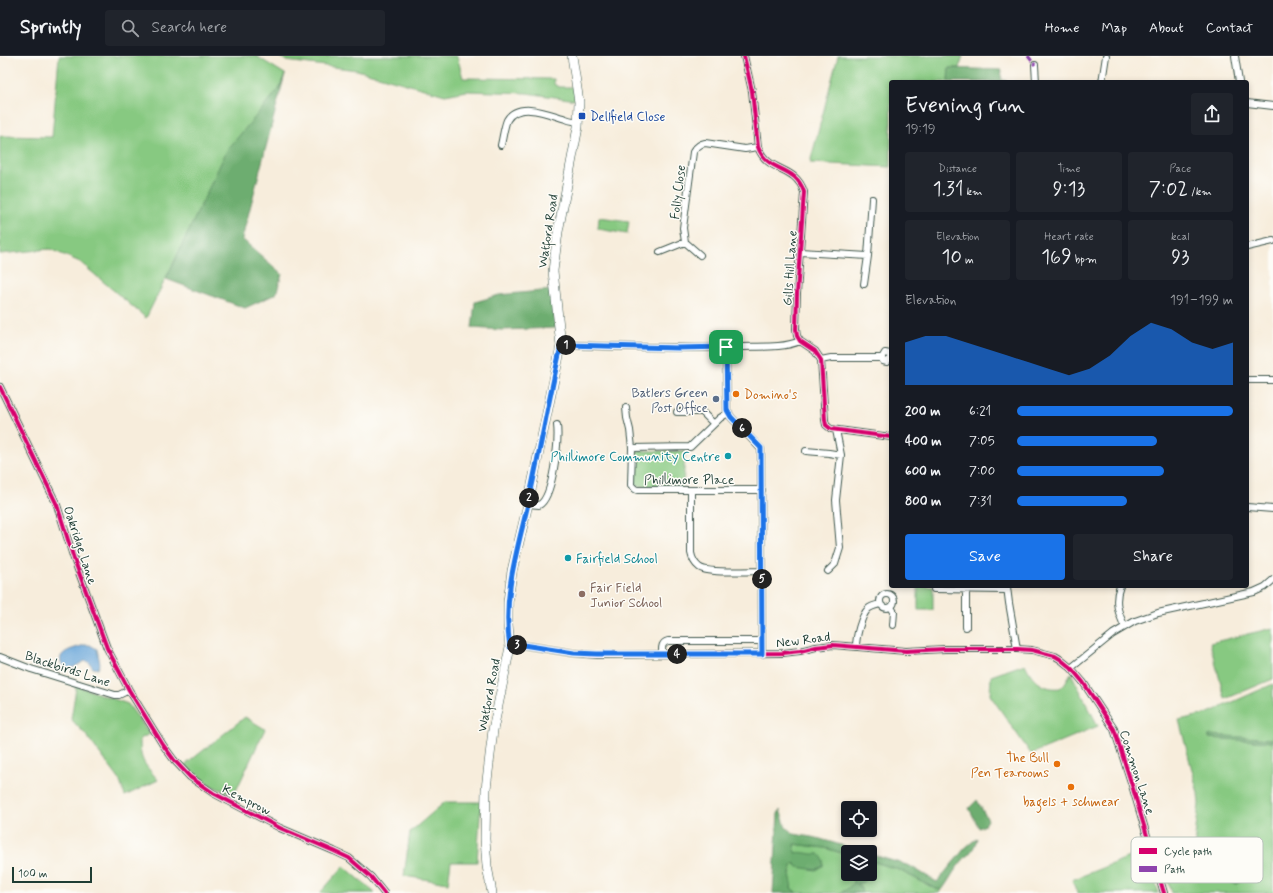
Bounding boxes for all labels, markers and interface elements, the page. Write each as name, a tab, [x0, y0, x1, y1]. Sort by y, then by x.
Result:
search box	[105, 10, 385, 46]
text: Sprintly	[20, 15, 81, 40]
icon: search	[119, 17, 141, 39]
text: Search here	[151, 18, 227, 38]
text: Home	[1045, 19, 1079, 37]
text: Map	[1101, 19, 1127, 37]
text: About	[1149, 19, 1184, 37]
text: Contact	[1206, 19, 1253, 37]
text: Evening run	[905, 92, 1025, 120]
button: share	[1191, 93, 1233, 135]
place label: Dellfield Close	[590, 109, 665, 126]
marker: Dellfield Close	[577, 111, 587, 121]
text: 19:19	[905, 121, 936, 138]
text: Distance	[938, 162, 977, 176]
text: Time	[1057, 162, 1081, 176]
text: Pace	[1169, 162, 1191, 176]
street label: Folly Close	[667, 164, 690, 220]
text: 1.31	[933, 176, 964, 203]
text: 9:13	[1053, 176, 1085, 203]
text: 7:02	[1149, 176, 1188, 203]
text: km	[964, 185, 983, 199]
text: /km	[1188, 185, 1212, 199]
street label: Watford Road	[534, 193, 565, 270]
street label: Gills Hill Lane	[779, 230, 802, 306]
text: Elevation	[936, 230, 979, 244]
text: Heart rate	[1044, 230, 1094, 244]
text: kcal	[1171, 230, 1190, 244]
text: 10	[942, 244, 962, 271]
text: 169	[1041, 244, 1072, 271]
text: 93	[1171, 244, 1189, 271]
text: m	[962, 253, 974, 267]
text: bpm	[1072, 253, 1097, 267]
text: Elevation	[905, 292, 956, 309]
text: 191–199 m	[1170, 292, 1233, 309]
pin	[709, 330, 743, 364]
pin: 1	[556, 335, 576, 355]
icon: arrive	[715, 336, 737, 358]
text: 1	[564, 338, 568, 352]
place label: Batlers Green Post Office	[631, 385, 708, 417]
place label: Domino's	[744, 387, 798, 404]
marker: Domino's	[731, 389, 741, 399]
marker: Batlers Green Post Office	[711, 394, 721, 404]
text: 200 m	[905, 403, 940, 420]
text: 6:21	[969, 403, 991, 420]
pin: 6	[732, 418, 752, 438]
text: 6	[739, 421, 745, 435]
text: 400 m	[905, 433, 942, 450]
text: 7:05	[969, 433, 995, 450]
place label: Phillimore Community Centre	[551, 449, 720, 466]
marker: Phillimore Community Centre	[723, 451, 733, 461]
text: 600 m	[905, 463, 941, 480]
text: 7:00	[969, 463, 995, 480]
street label: Phillimore Place	[644, 472, 734, 489]
pin: 2	[519, 488, 539, 508]
text: 2	[526, 491, 532, 505]
text: 800 m	[905, 493, 941, 510]
text: 7:31	[969, 493, 992, 510]
street label: Oakridge Lane	[59, 504, 100, 587]
button: Save	[905, 534, 1065, 580]
button: Share	[1073, 534, 1233, 580]
place label: Fairfield School	[576, 551, 658, 568]
marker: Fairfield School	[563, 553, 573, 563]
pin: 5	[752, 569, 772, 589]
text: 5	[759, 572, 765, 586]
place label: Fair Field Junior School	[590, 580, 662, 612]
marker: Fair Field Junior School	[577, 589, 587, 599]
street label: New Road	[775, 629, 831, 652]
pin: 3	[507, 635, 527, 655]
text: 3	[515, 638, 519, 652]
pin: 4	[667, 644, 687, 664]
text: 4	[674, 647, 680, 661]
street label: Blackbirds Lane	[23, 648, 112, 691]
street label: Watford Road	[474, 657, 507, 734]
street label: Common Lane	[1115, 728, 1158, 817]
place label: The Bull Pen Tearooms	[971, 750, 1049, 782]
marker: The Bull Pen Tearooms	[1052, 759, 1062, 769]
street label: Kemprow	[219, 781, 274, 820]
marker: bagels + schmear	[1066, 782, 1076, 792]
place label: bagels + schmear	[1023, 794, 1120, 813]
map controls	[841, 801, 877, 881]
button: locate	[841, 801, 877, 837]
legend	[1131, 837, 1263, 883]
button: layers	[841, 845, 877, 881]
text: Cycle path	[1164, 845, 1212, 859]
text: Path	[1164, 863, 1185, 877]
scale bar	[12, 865, 92, 884]
text: 100 m	[18, 867, 48, 881]

